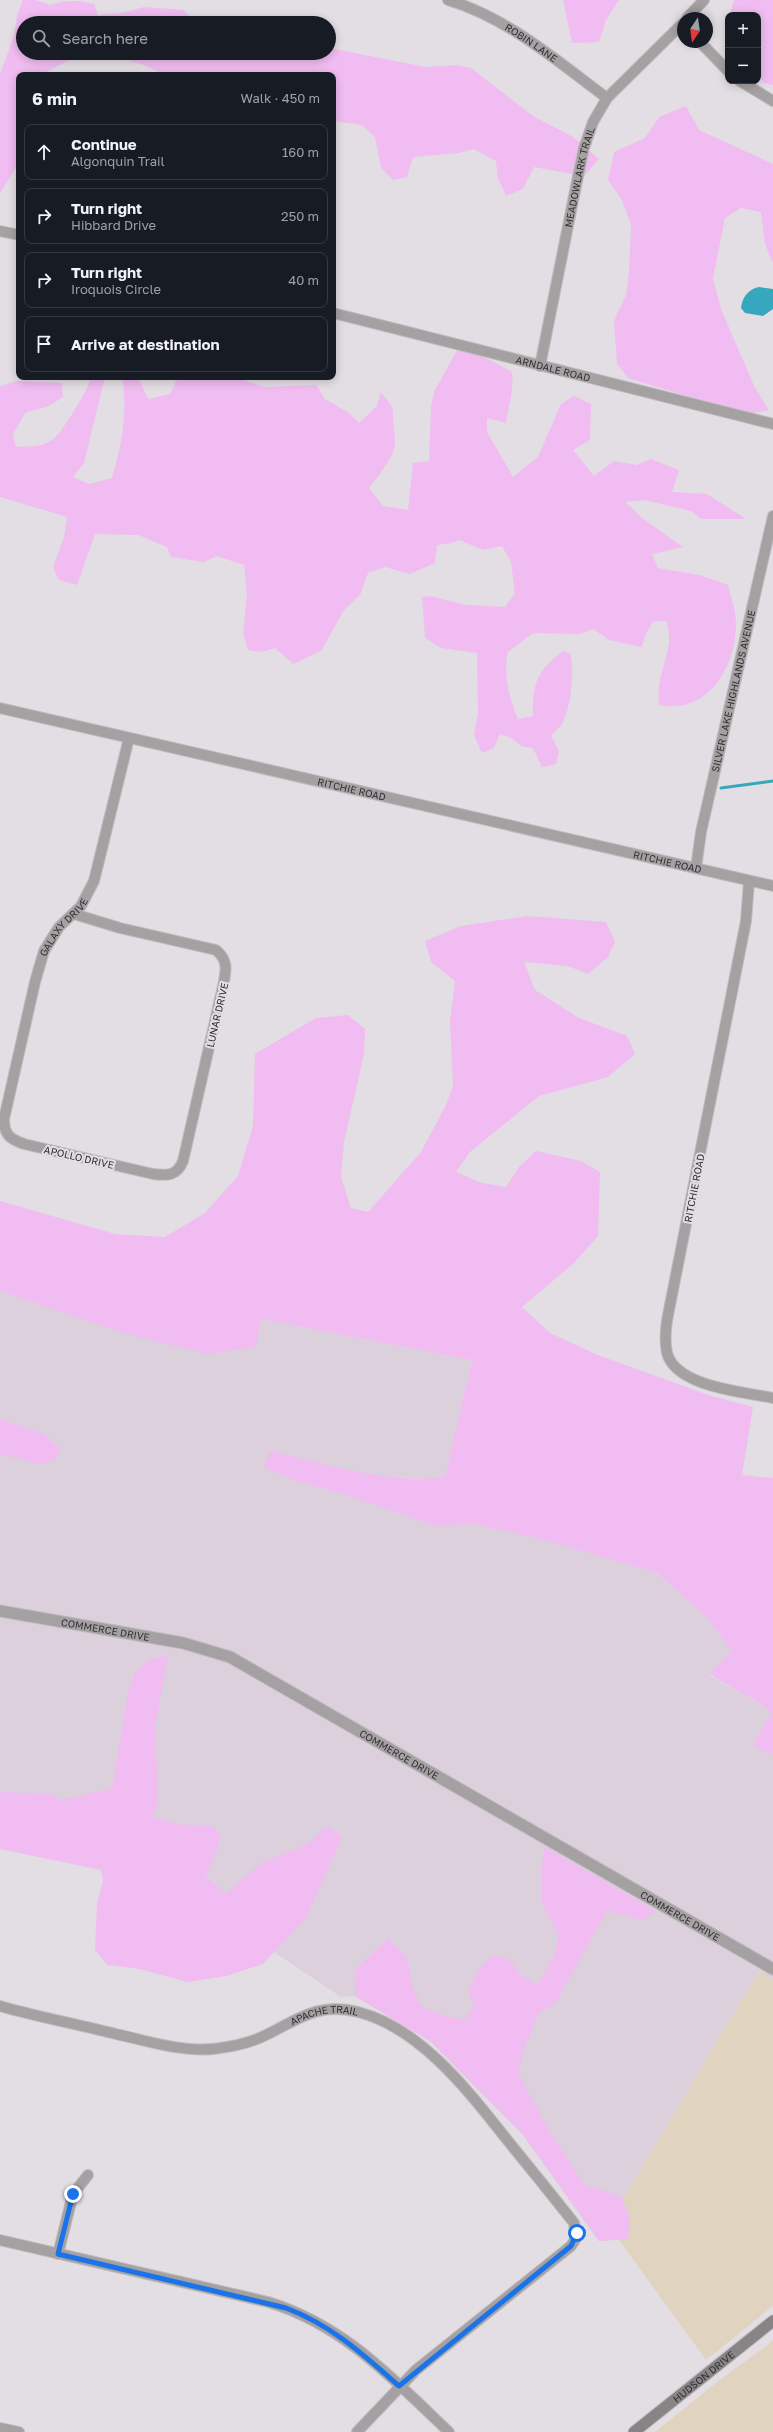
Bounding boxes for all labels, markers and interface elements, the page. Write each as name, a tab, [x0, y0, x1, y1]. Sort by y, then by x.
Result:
north arrow	[677, 12, 713, 48]
map controls	[725, 12, 761, 84]
button: +	[725, 12, 761, 48]
search box	[16, 16, 336, 60]
street label: ROBIN LANE	[503, 21, 560, 65]
icon: search	[30, 27, 52, 49]
text: Search here	[62, 29, 148, 47]
button: −	[725, 48, 761, 84]
text: 6 min	[32, 88, 77, 109]
text: Walk · 450 m	[241, 90, 320, 106]
street label: MEADOWLARK TRAIL	[562, 125, 597, 228]
text: Continue	[71, 135, 137, 153]
icon: ahead	[33, 141, 55, 163]
text: 160 m	[282, 144, 319, 160]
text: Algonquin Trail	[71, 153, 165, 169]
text: Turn right	[71, 199, 142, 217]
icon: right	[33, 205, 55, 227]
text: 250 m	[281, 208, 319, 224]
text: Hibbard Drive	[71, 217, 156, 233]
text: Turn right	[71, 263, 142, 281]
icon: right	[33, 269, 55, 291]
text: 40 m	[288, 272, 319, 288]
text: Iroquois Circle	[71, 281, 161, 297]
icon: arrive	[33, 333, 55, 355]
text: Arrive at destination	[71, 335, 220, 353]
street label: ARNDALE ROAD	[514, 353, 592, 384]
street label: SILVER LAKE HIGHLANDS AVENUE	[709, 609, 757, 773]
street label: RITCHIE ROAD	[316, 775, 387, 803]
street label: RITCHIE ROAD	[632, 848, 703, 875]
street label: GALAXY DRIVE	[37, 896, 90, 957]
street label: LUNAR DRIVE	[204, 981, 230, 1049]
street label: APOLLO DRIVE	[43, 1143, 115, 1171]
street label: RITCHIE ROAD	[681, 1153, 707, 1223]
street label: COMMERCE DRIVE	[60, 1616, 151, 1643]
street label: COMMERCE DRIVE	[357, 1727, 441, 1782]
street label: COMMERCE DRIVE	[638, 1888, 722, 1943]
street label: APACHE TRAIL	[288, 2003, 360, 2028]
route end	[64, 2185, 82, 2203]
route start	[568, 2224, 586, 2242]
street label: HUDSON DRIVE	[670, 2348, 737, 2405]

